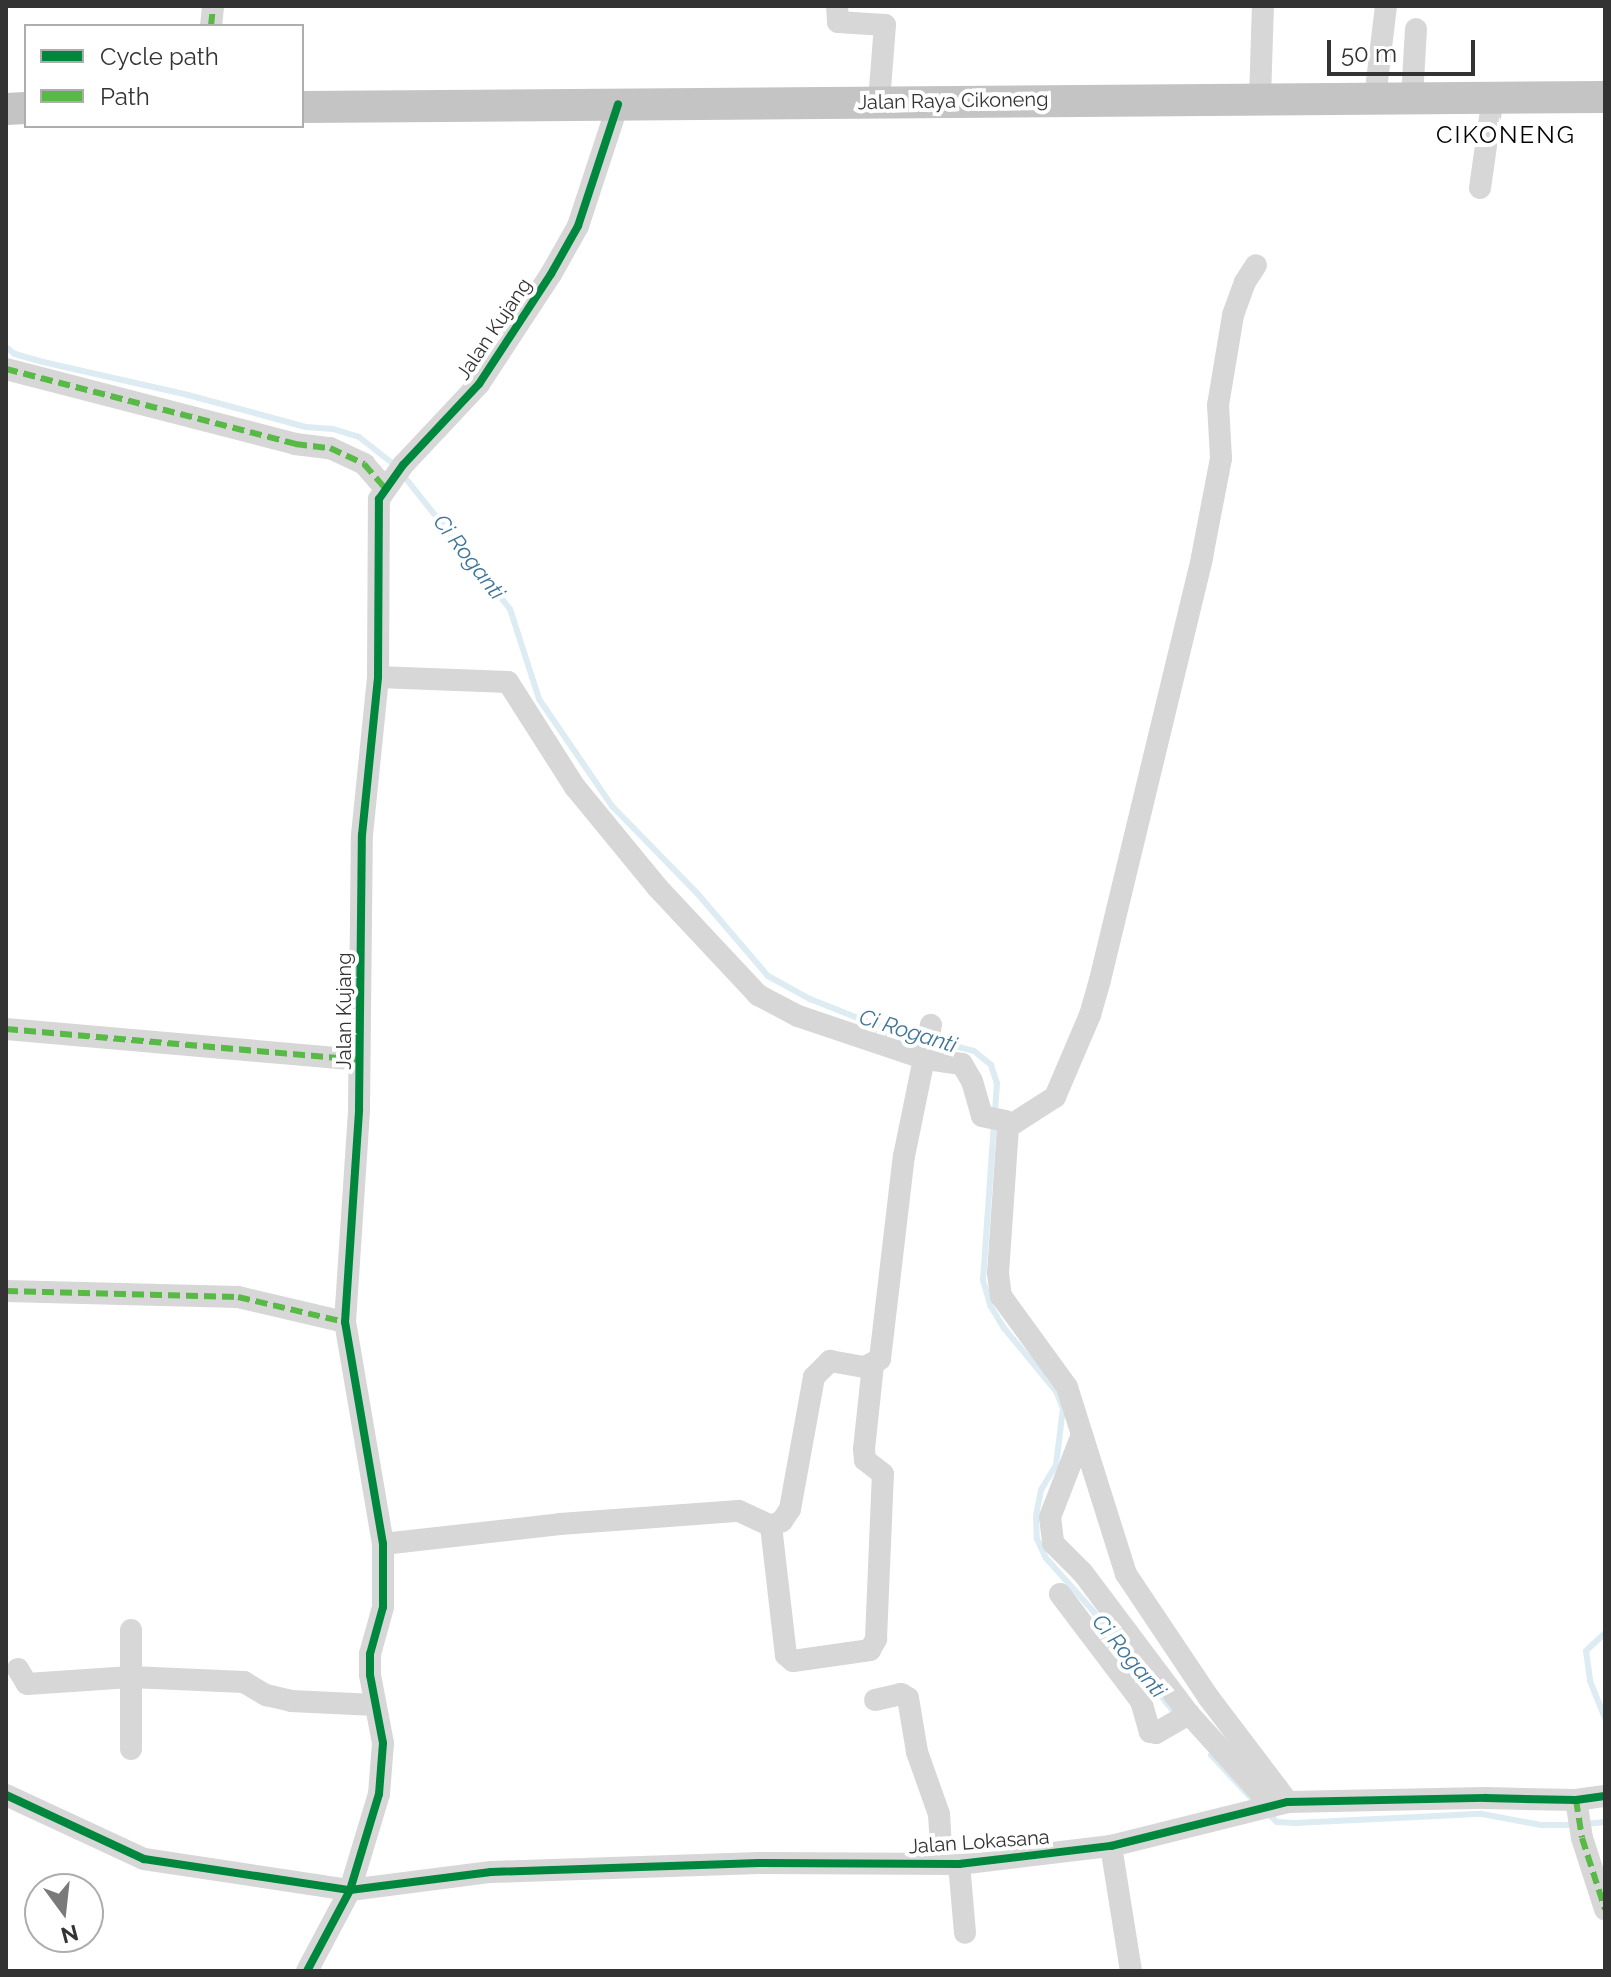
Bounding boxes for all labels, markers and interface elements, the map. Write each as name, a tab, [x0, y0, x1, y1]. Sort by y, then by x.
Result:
legend	[24, 24, 304, 128]
scale bar	[1331, 24, 1479, 74]
text: 50 m	[1341, 39, 1397, 68]
text: Cycle path	[100, 42, 219, 71]
text: Path	[100, 82, 150, 111]
street label: Jalan Raya Cikoneng	[857, 87, 1049, 115]
district label: CIKONENG	[1436, 121, 1576, 149]
street label: Jalan Kujang	[451, 274, 537, 384]
water label: Ci Roganti	[428, 509, 510, 605]
street label: Jalan Kujang	[332, 952, 356, 1070]
water label: Ci Roganti	[856, 1004, 960, 1058]
water label: Ci Roganti	[1086, 1609, 1172, 1703]
street label: Jalan Lokasana	[908, 1825, 1050, 1859]
north arrow	[24, 1873, 104, 1953]
text: N	[58, 1920, 81, 1949]

